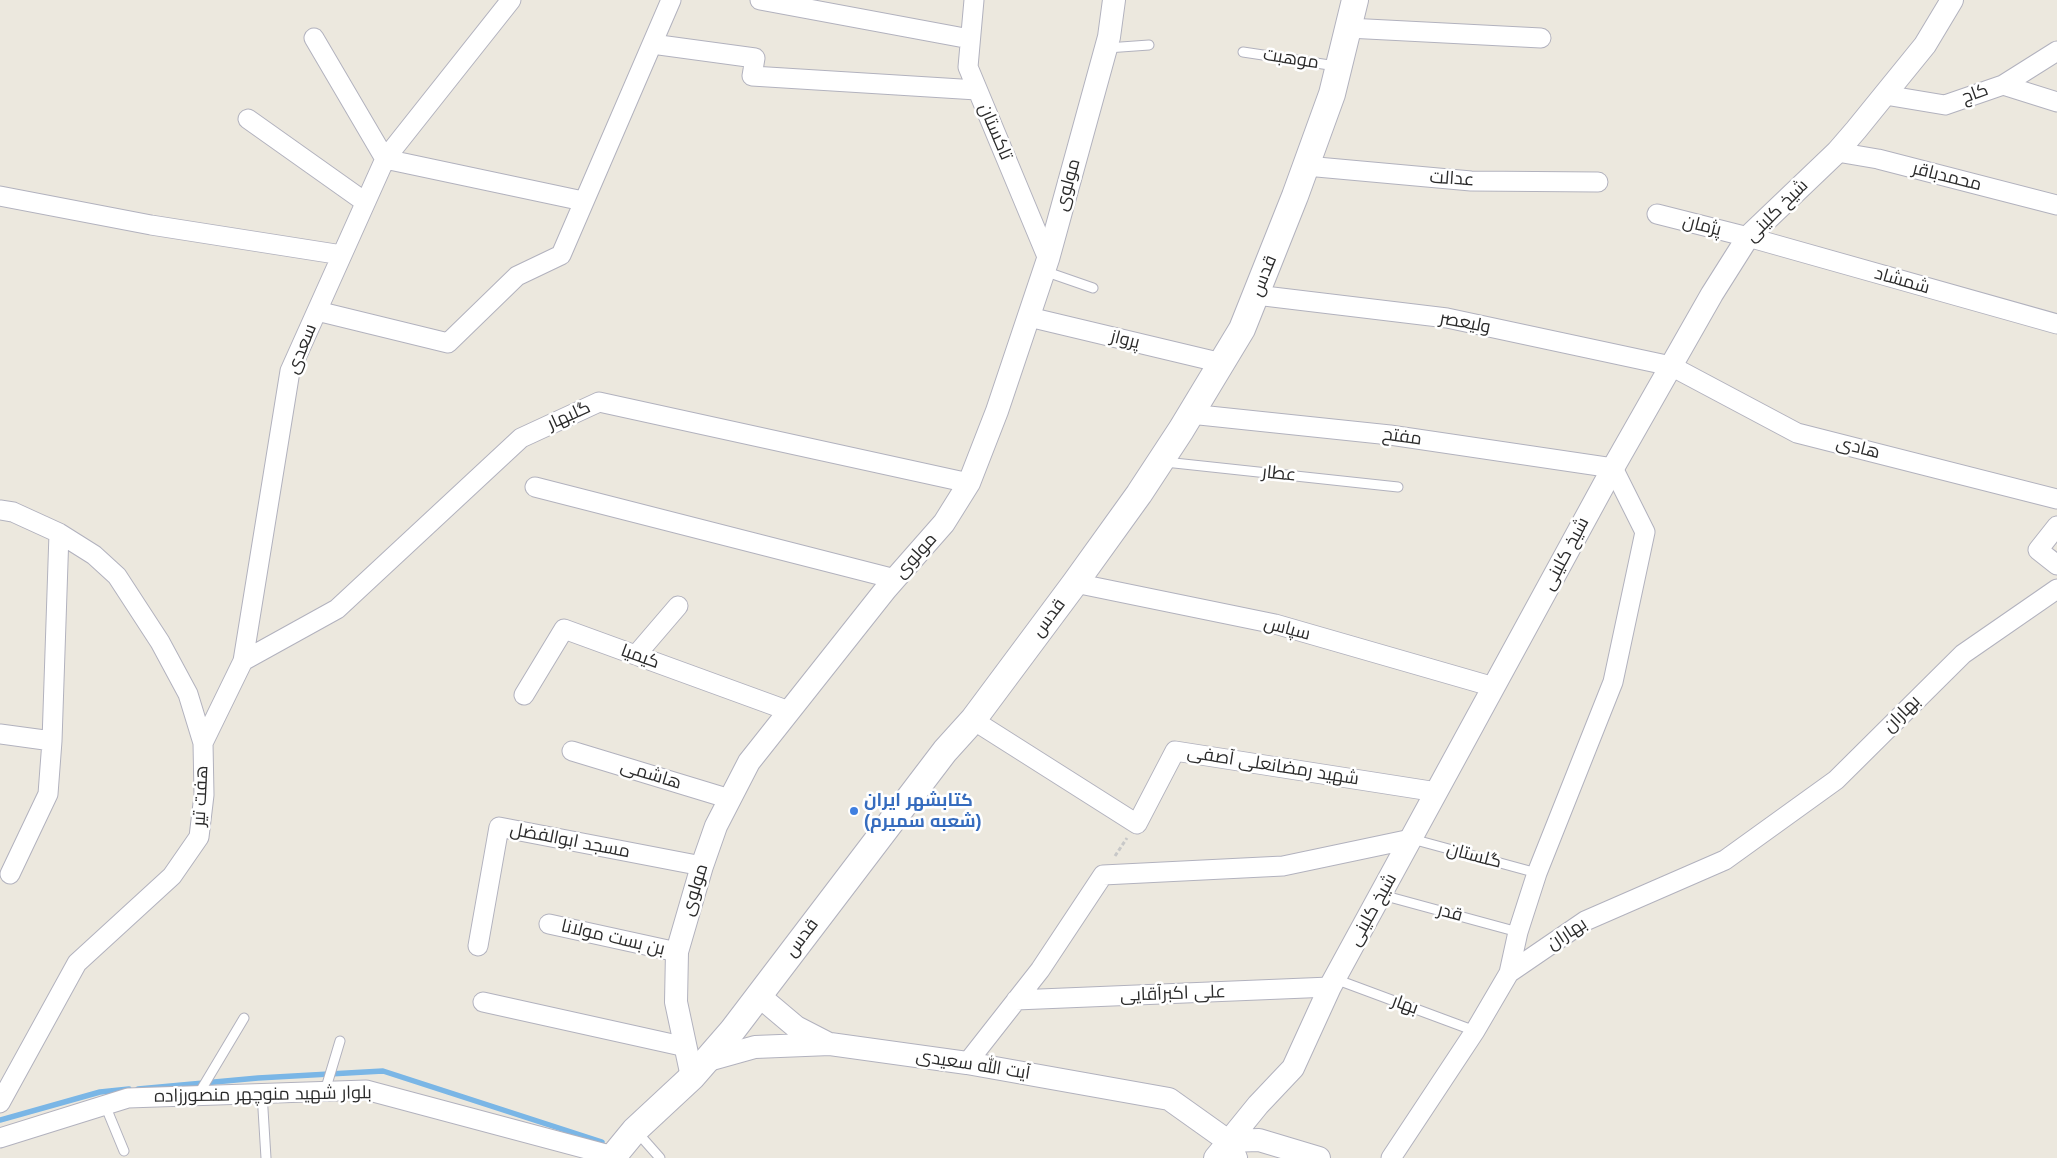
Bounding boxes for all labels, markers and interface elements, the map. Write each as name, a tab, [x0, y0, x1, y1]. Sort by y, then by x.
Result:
street label: موهبت	[1262, 44, 1320, 74]
street label: کاج	[1959, 79, 1991, 109]
street label: تاکستان	[973, 100, 1017, 164]
street label: مولوی	[1051, 156, 1085, 214]
street label: محمدباقر	[1910, 158, 1984, 196]
street label: عدالت	[1429, 167, 1475, 191]
street label: شیخ کلینی	[1741, 175, 1813, 247]
street label: پژمان	[1680, 211, 1724, 241]
street label: قدس	[1246, 252, 1282, 300]
street label: شمشاد	[1872, 263, 1932, 299]
street label: ولیعصر	[1438, 307, 1492, 339]
street label: سعدی	[282, 321, 322, 377]
street label: پرواز	[1108, 326, 1142, 354]
street label: گلبهار	[544, 397, 594, 435]
street label: مفتح	[1381, 424, 1423, 450]
street label: هادی	[1834, 432, 1882, 464]
street label: عطار	[1261, 461, 1297, 487]
street label: شیخ کلینی	[1538, 514, 1594, 594]
street label: مولوی	[890, 529, 942, 583]
street label: قدس	[1028, 595, 1070, 641]
street label: سپاس	[1261, 612, 1313, 646]
street label: کیمیا	[618, 640, 662, 674]
street label: بهاران	[1879, 691, 1925, 737]
street label: شهید رمضانعلی آصفی	[1186, 742, 1360, 790]
street label: هاشمی	[618, 756, 684, 794]
street label: هفت تیر	[189, 765, 213, 827]
place label: کتابشهر ایران (شعبه سمیرم)	[864, 790, 982, 832]
marker: کتابشهر ایران (شعبه سمیرم)	[848, 805, 860, 817]
street label: مسجد ابوالفضل	[508, 819, 632, 863]
street label: گلستان	[1444, 838, 1504, 874]
street label: مولوی	[677, 861, 713, 919]
street label: شیخ کلینی	[1344, 870, 1402, 950]
street label: قدر	[1435, 899, 1465, 927]
street label: بهاران	[1543, 913, 1591, 955]
street label: قدس	[781, 915, 823, 961]
street label: بن بست مولانا	[559, 916, 667, 960]
street label: علی اکبرآقایی	[1120, 981, 1226, 1007]
street label: بهار	[1389, 990, 1421, 1020]
street label: آیت الله سعیدی	[914, 1045, 1032, 1085]
street label: بلوار شهید منوچهر منصورزاده	[154, 1082, 372, 1108]

